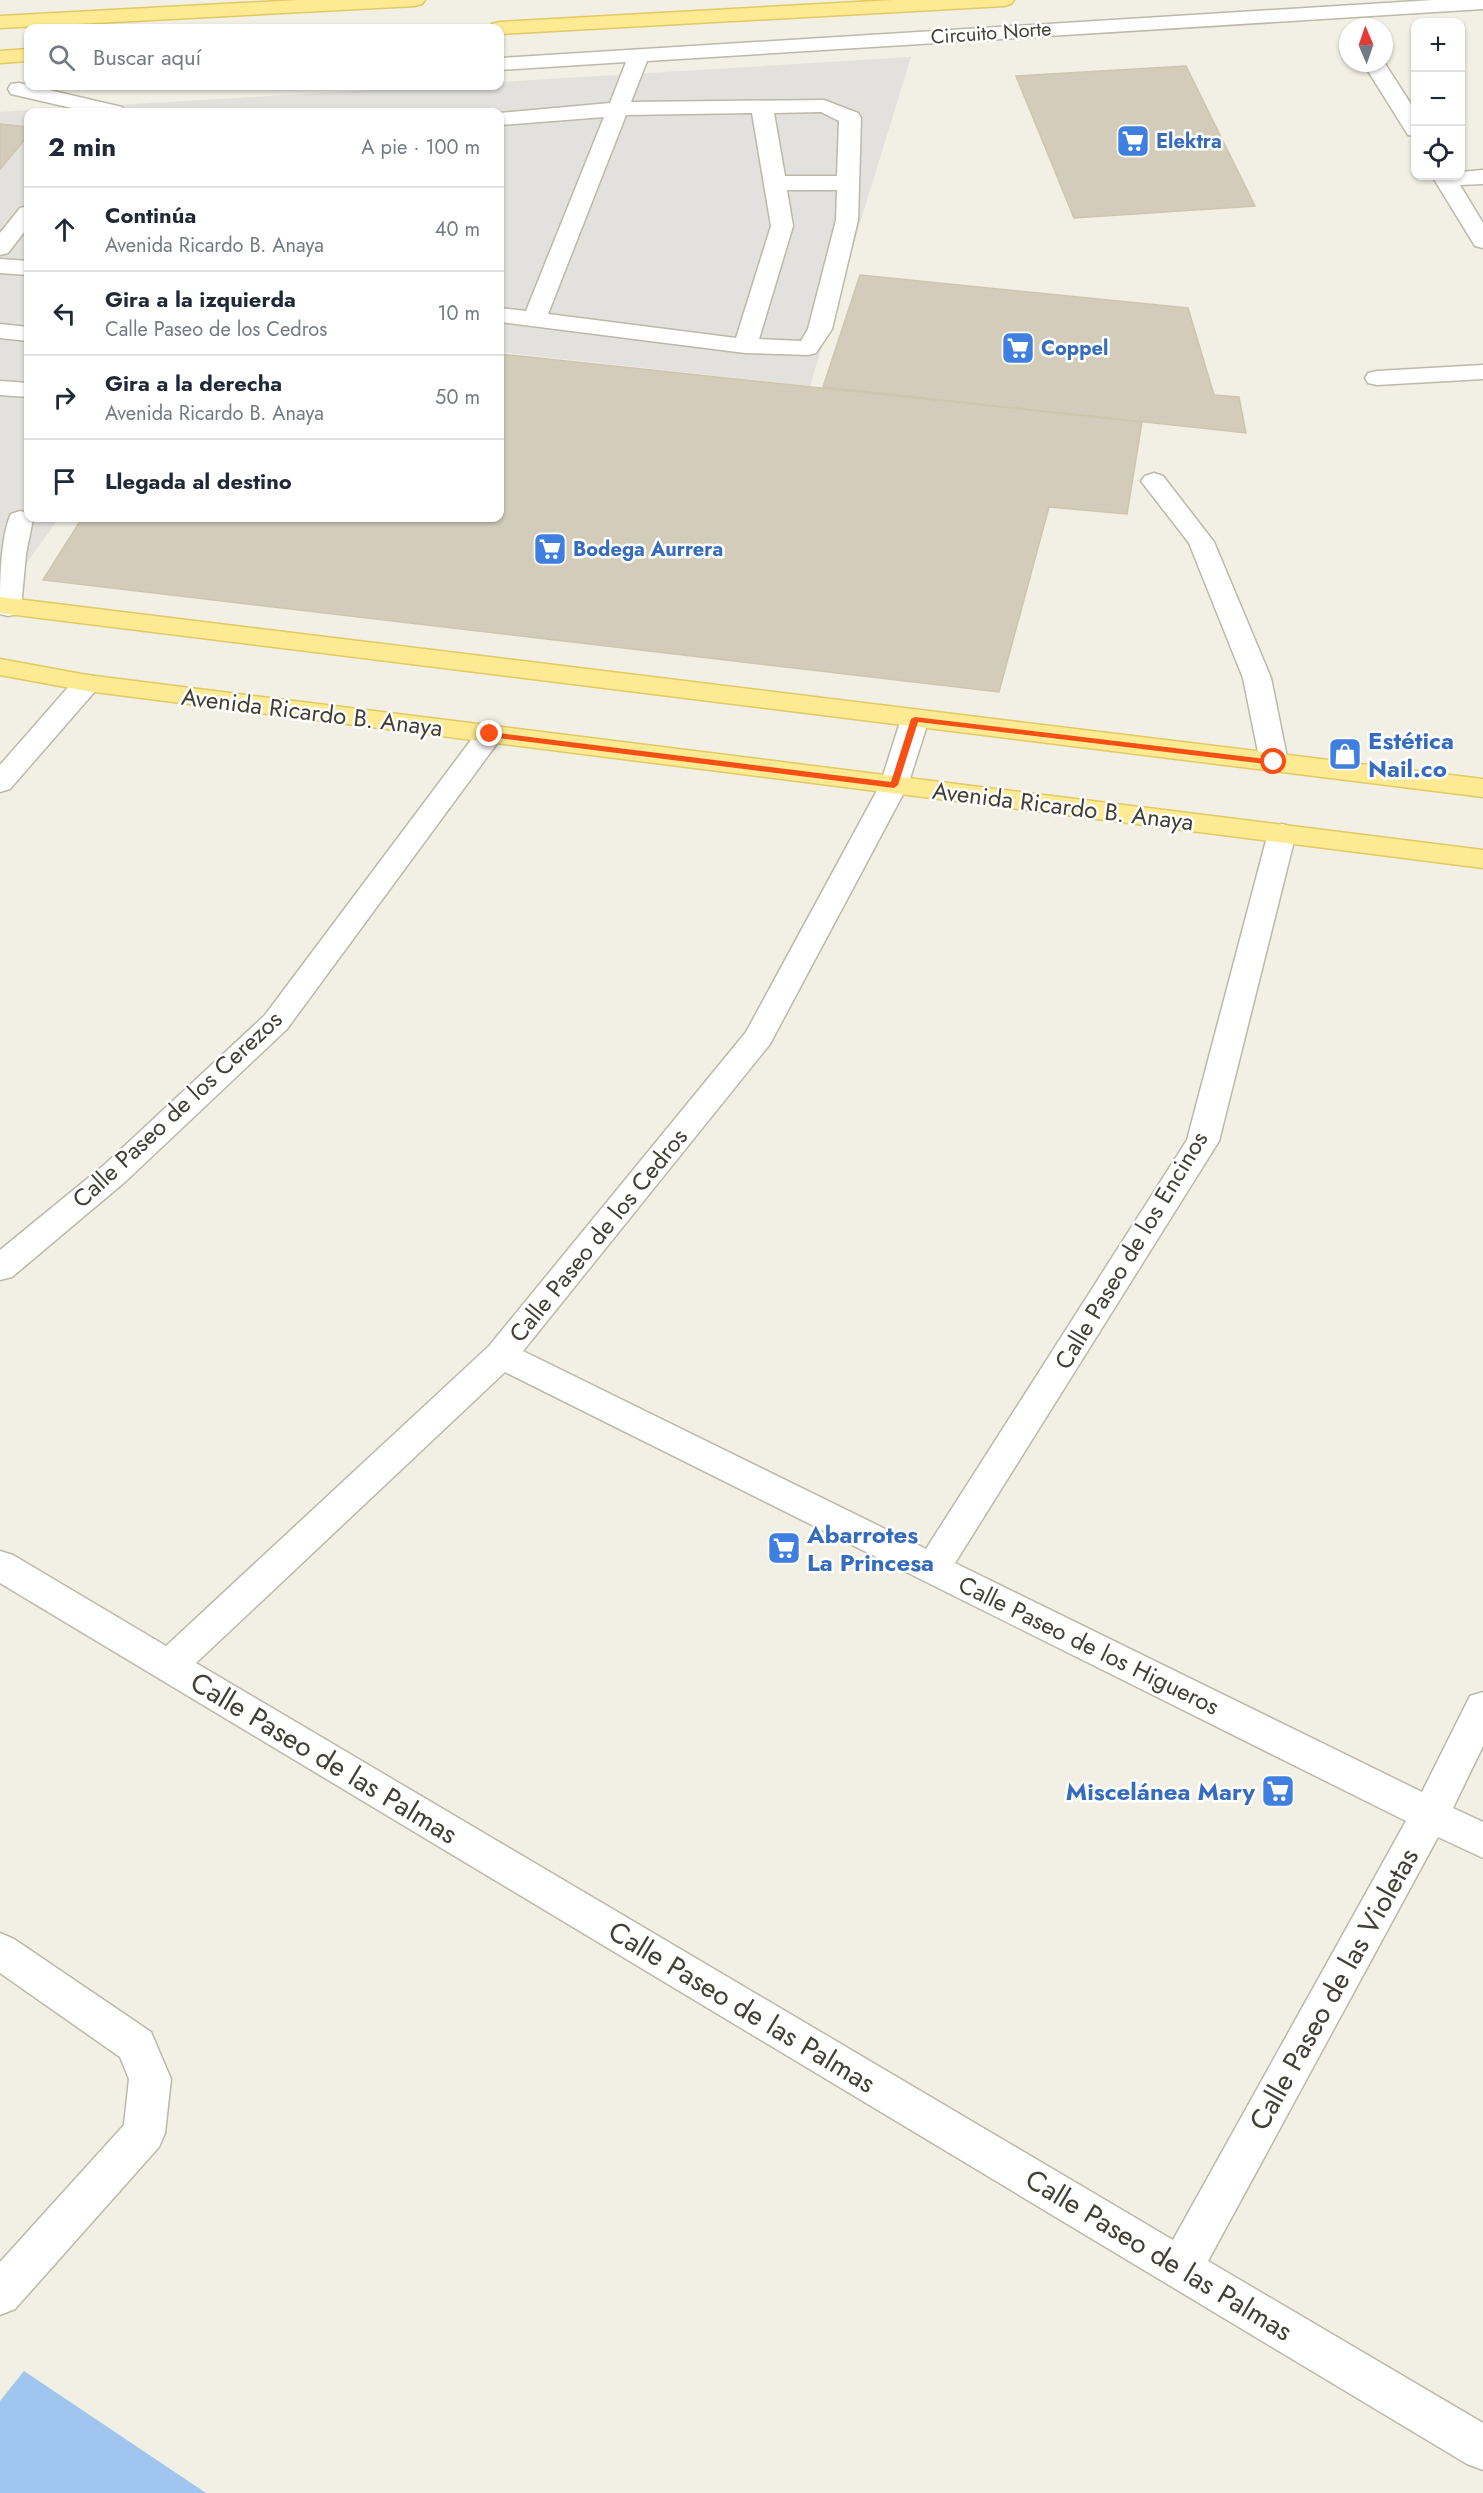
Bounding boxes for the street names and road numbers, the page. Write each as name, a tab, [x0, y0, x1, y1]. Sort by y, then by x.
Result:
street label: Circuito Norte	[930, 14, 1052, 52]
street label: Avenida Ricardo B. Anaya	[179, 679, 445, 745]
street label: Avenida Ricardo B. Anaya	[930, 773, 1196, 839]
street label: Calle Paseo de los Cerezos	[64, 1002, 290, 1216]
street label: Calle Paseo de los Cedros	[500, 1120, 696, 1350]
street label: Calle Paseo de los Encinos	[1046, 1124, 1216, 1376]
street label: Calle Paseo de los Higueros	[953, 1567, 1225, 1723]
street label: Calle Paseo de las Palmas	[183, 1662, 465, 1854]
street label: Calle Paseo de las Violetas	[1239, 1840, 1429, 2138]
street label: Calle Paseo de las Palmas	[601, 1911, 883, 2103]
street label: Calle Paseo de las Palmas	[1018, 2159, 1300, 2351]

